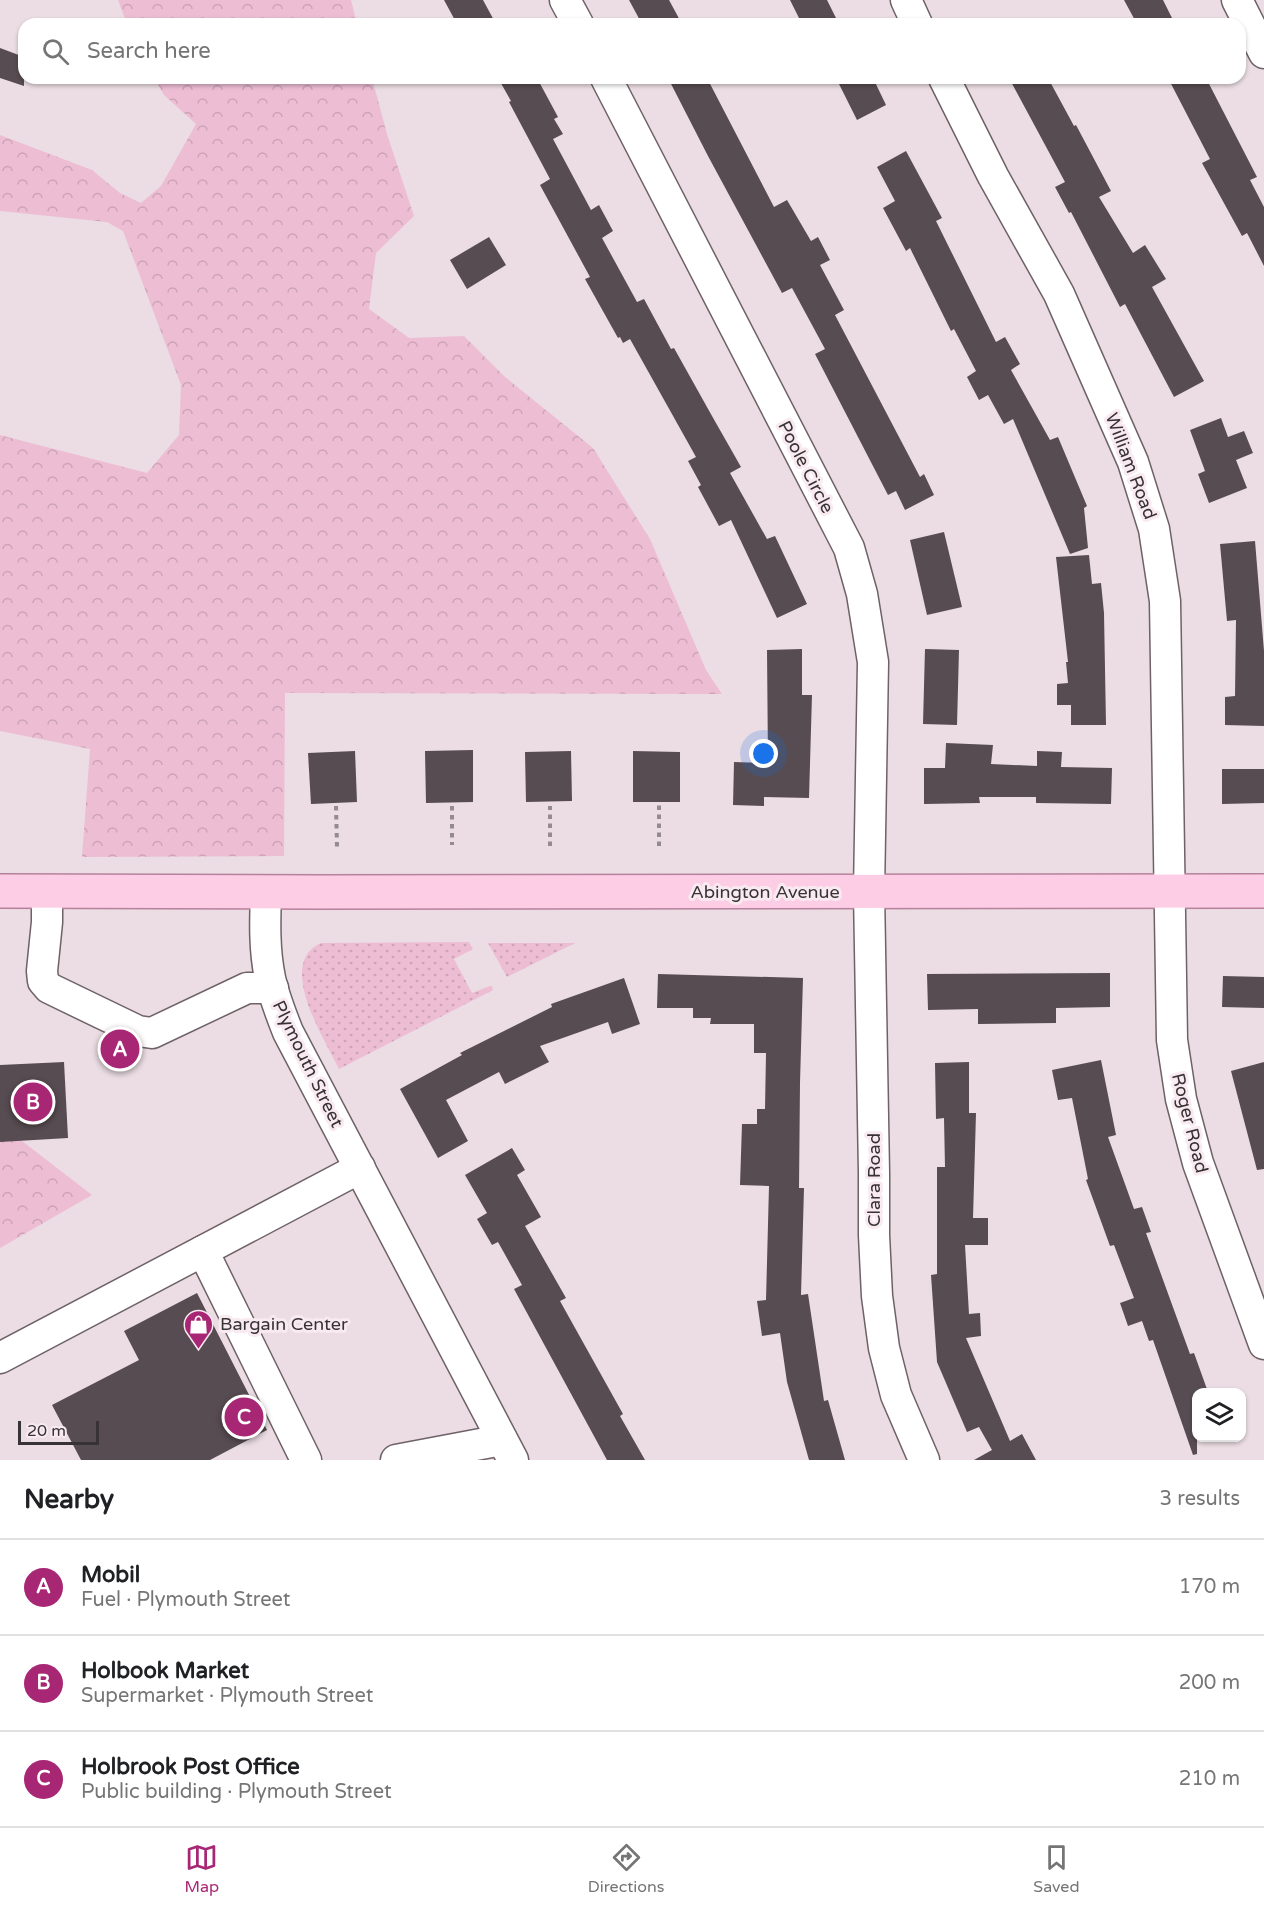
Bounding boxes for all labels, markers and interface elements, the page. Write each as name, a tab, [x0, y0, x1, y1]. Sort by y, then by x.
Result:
search box	[18, 18, 1246, 84]
icon: search	[39, 35, 72, 68]
text: Search here	[87, 38, 211, 64]
street label: William Road	[1101, 410, 1161, 522]
street label: Poole Circle	[773, 417, 839, 517]
your location	[749, 739, 778, 768]
street label: Abington Avenue	[690, 881, 840, 903]
street label: Plymouth Street	[268, 997, 348, 1131]
pin: A	[100, 1026, 140, 1072]
street label: Roger Road	[1167, 1071, 1213, 1175]
pin: B	[14, 1080, 52, 1124]
street label: Clara Road	[863, 1133, 885, 1227]
shop icon: Bargain Center	[183, 1308, 215, 1350]
place label: Bargain Center	[220, 1313, 348, 1335]
map controls	[1192, 1388, 1246, 1442]
button: layers	[1192, 1388, 1246, 1442]
pin: C	[224, 1394, 264, 1440]
scale bar	[18, 1418, 99, 1446]
text: 20 m	[27, 1421, 66, 1441]
text: Nearby	[24, 1484, 114, 1515]
text: 3 results	[1160, 1487, 1240, 1511]
text: Mobil	[81, 1562, 140, 1588]
text: A	[36, 1575, 51, 1599]
text: 170 m	[1179, 1575, 1240, 1599]
text: Fuel · Plymouth Street	[81, 1588, 290, 1612]
text: Holbook Market	[81, 1658, 249, 1684]
text: B	[37, 1671, 50, 1695]
text: 200 m	[1179, 1671, 1240, 1695]
text: Supermarket · Plymouth Street	[81, 1684, 373, 1708]
text: Holbrook Post Office	[81, 1754, 300, 1780]
text: C	[37, 1767, 50, 1791]
text: 210 m	[1179, 1767, 1240, 1791]
text: Public building · Plymouth Street	[81, 1780, 392, 1804]
tab: Map	[184, 1841, 219, 1897]
tab: Directions	[588, 1841, 664, 1897]
tab: Saved	[1033, 1841, 1080, 1897]

